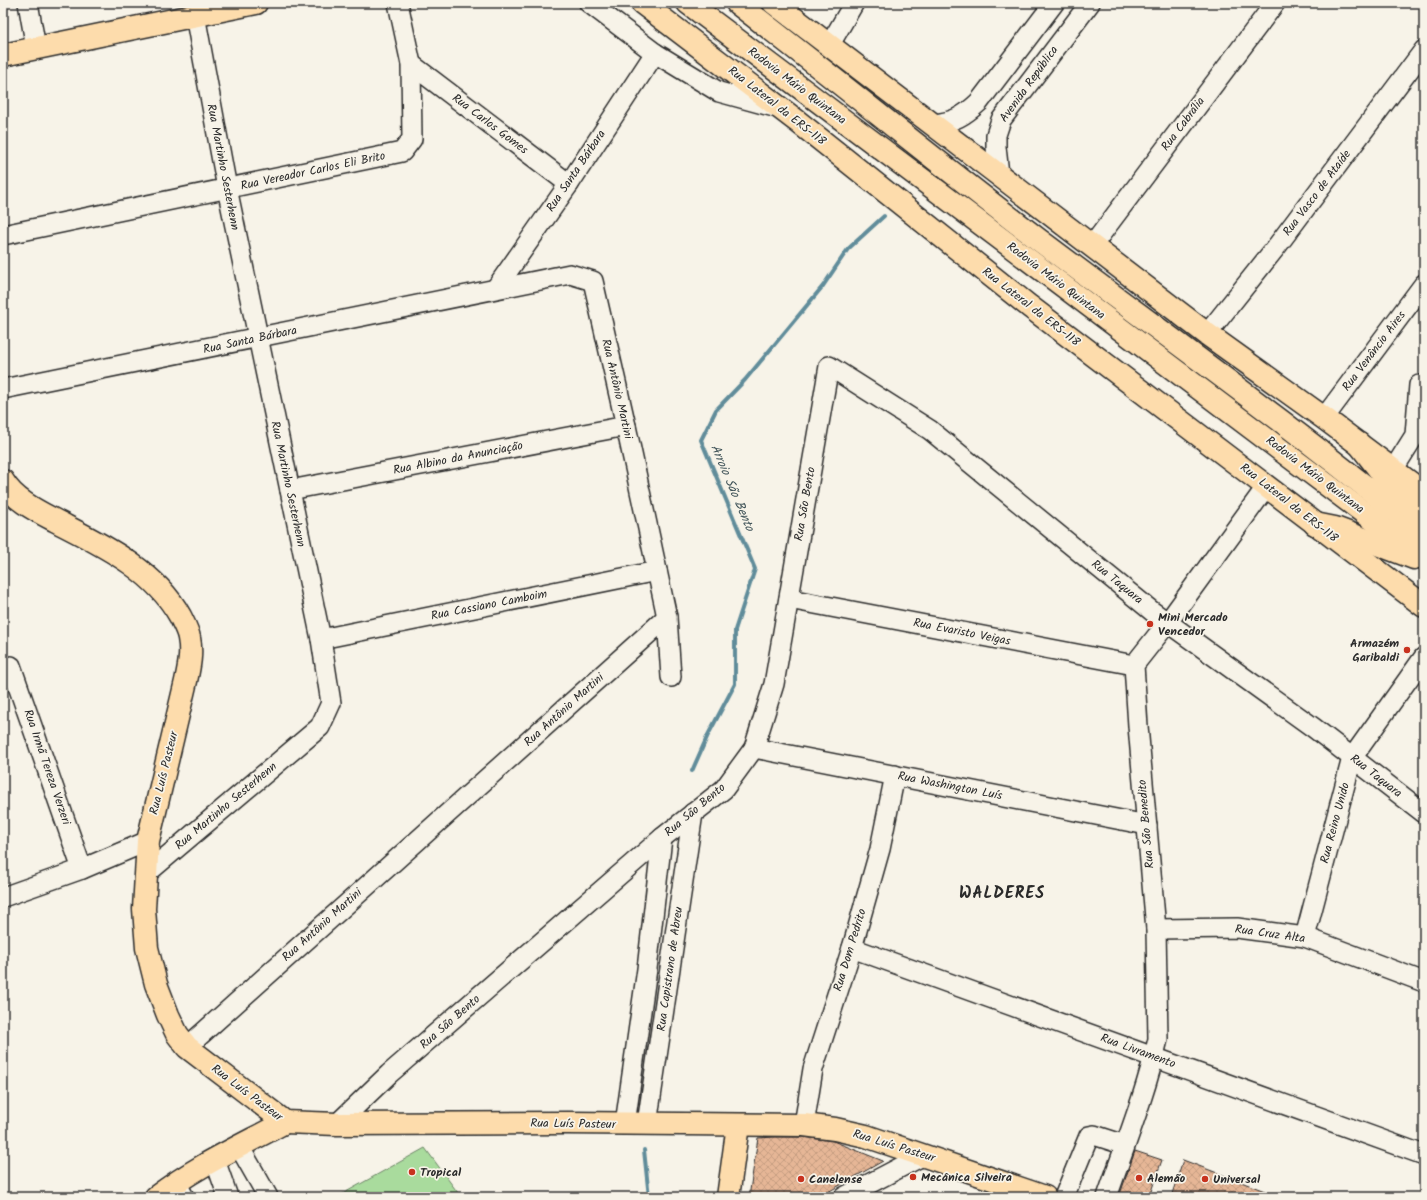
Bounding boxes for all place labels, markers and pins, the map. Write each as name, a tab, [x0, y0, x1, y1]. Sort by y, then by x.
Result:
place label: Mini Mercado Vencedor	[1158, 608, 1228, 641]
marker: Mini Mercado Vencedor	[1145, 619, 1155, 629]
place label: Armazém Garibaldi	[1350, 634, 1400, 667]
marker: Armazém Garibaldi	[1402, 645, 1412, 655]
place label: Tropical	[420, 1163, 462, 1182]
marker: Tropical	[407, 1167, 417, 1177]
place label: Mecânica Silveira	[921, 1168, 1012, 1187]
place label: Alemão	[1147, 1169, 1186, 1188]
place label: Canelense	[809, 1170, 862, 1189]
place label: Universal	[1213, 1170, 1261, 1189]
marker: Mecânica Silveira	[908, 1172, 918, 1182]
marker: Alemão	[1134, 1173, 1144, 1183]
marker: Canelense	[796, 1174, 806, 1184]
marker: Universal	[1200, 1174, 1210, 1184]

